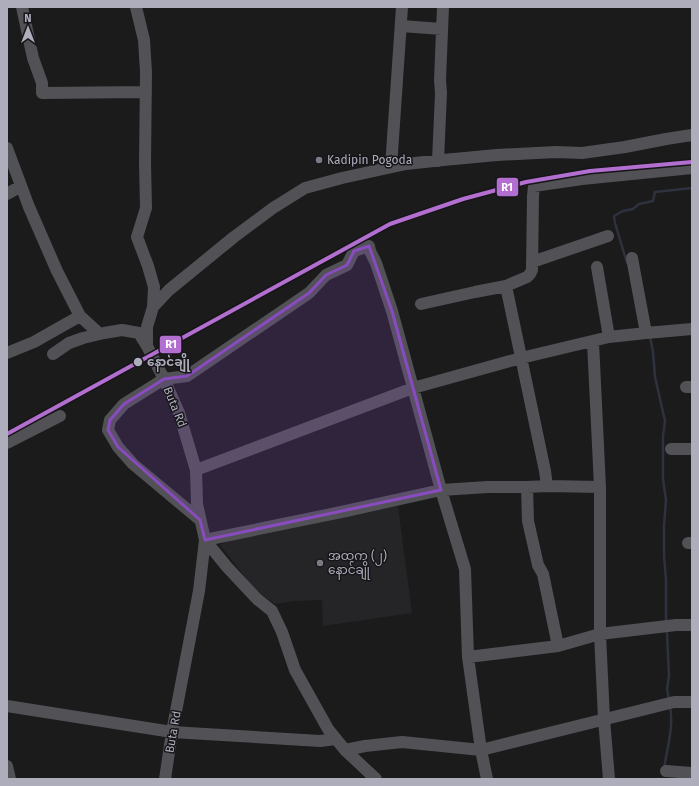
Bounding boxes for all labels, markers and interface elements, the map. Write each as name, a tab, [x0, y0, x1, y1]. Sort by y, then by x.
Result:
north arrow	[8, 8, 48, 48]
text: N	[24, 12, 32, 25]
place label: Kadipin Pogoda	[327, 153, 412, 167]
marker: Kadipin Pogoda	[314, 155, 324, 165]
line badge: R1	[496, 177, 519, 197]
text: R1	[501, 181, 513, 194]
line badge: R1	[159, 335, 182, 354]
text: R1	[165, 338, 177, 351]
place label: နောင်ချို	[147, 352, 191, 373]
marker: နောင်ချို	[132, 356, 144, 368]
street label: Buta Rd	[161, 385, 189, 429]
place label: အထက (၂) နောင်ချို	[328, 549, 387, 580]
marker: အထက (၂) နောင်ချို	[315, 558, 325, 568]
street label: Buta Rd	[162, 710, 184, 754]

